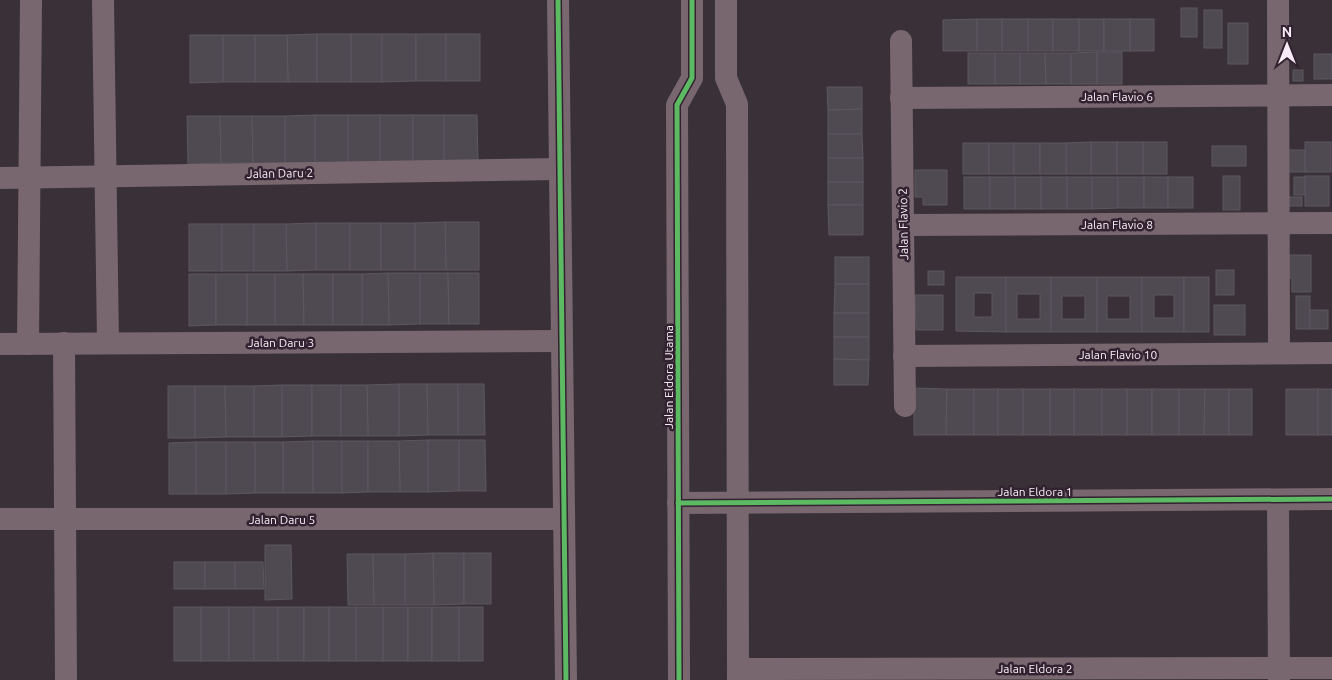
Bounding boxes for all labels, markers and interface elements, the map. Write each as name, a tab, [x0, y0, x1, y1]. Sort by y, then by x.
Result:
north arrow	[1262, 20, 1312, 70]
text: N	[1282, 24, 1292, 40]
street label: Jalan Flavio 6	[1081, 90, 1153, 103]
street label: Jalan Daru 2	[247, 166, 313, 180]
street label: Jalan Flavio 2	[896, 188, 910, 260]
street label: Jalan Flavio 8	[1081, 218, 1153, 231]
street label: Jalan Eldora Utama	[662, 325, 675, 429]
street label: Jalan Daru 3	[248, 336, 314, 349]
street label: Jalan Flavio 10	[1079, 348, 1158, 361]
street label: Jalan Eldora 1	[997, 485, 1073, 498]
street label: Jalan Daru 5	[249, 513, 315, 526]
street label: Jalan Eldora 2	[997, 662, 1073, 675]

